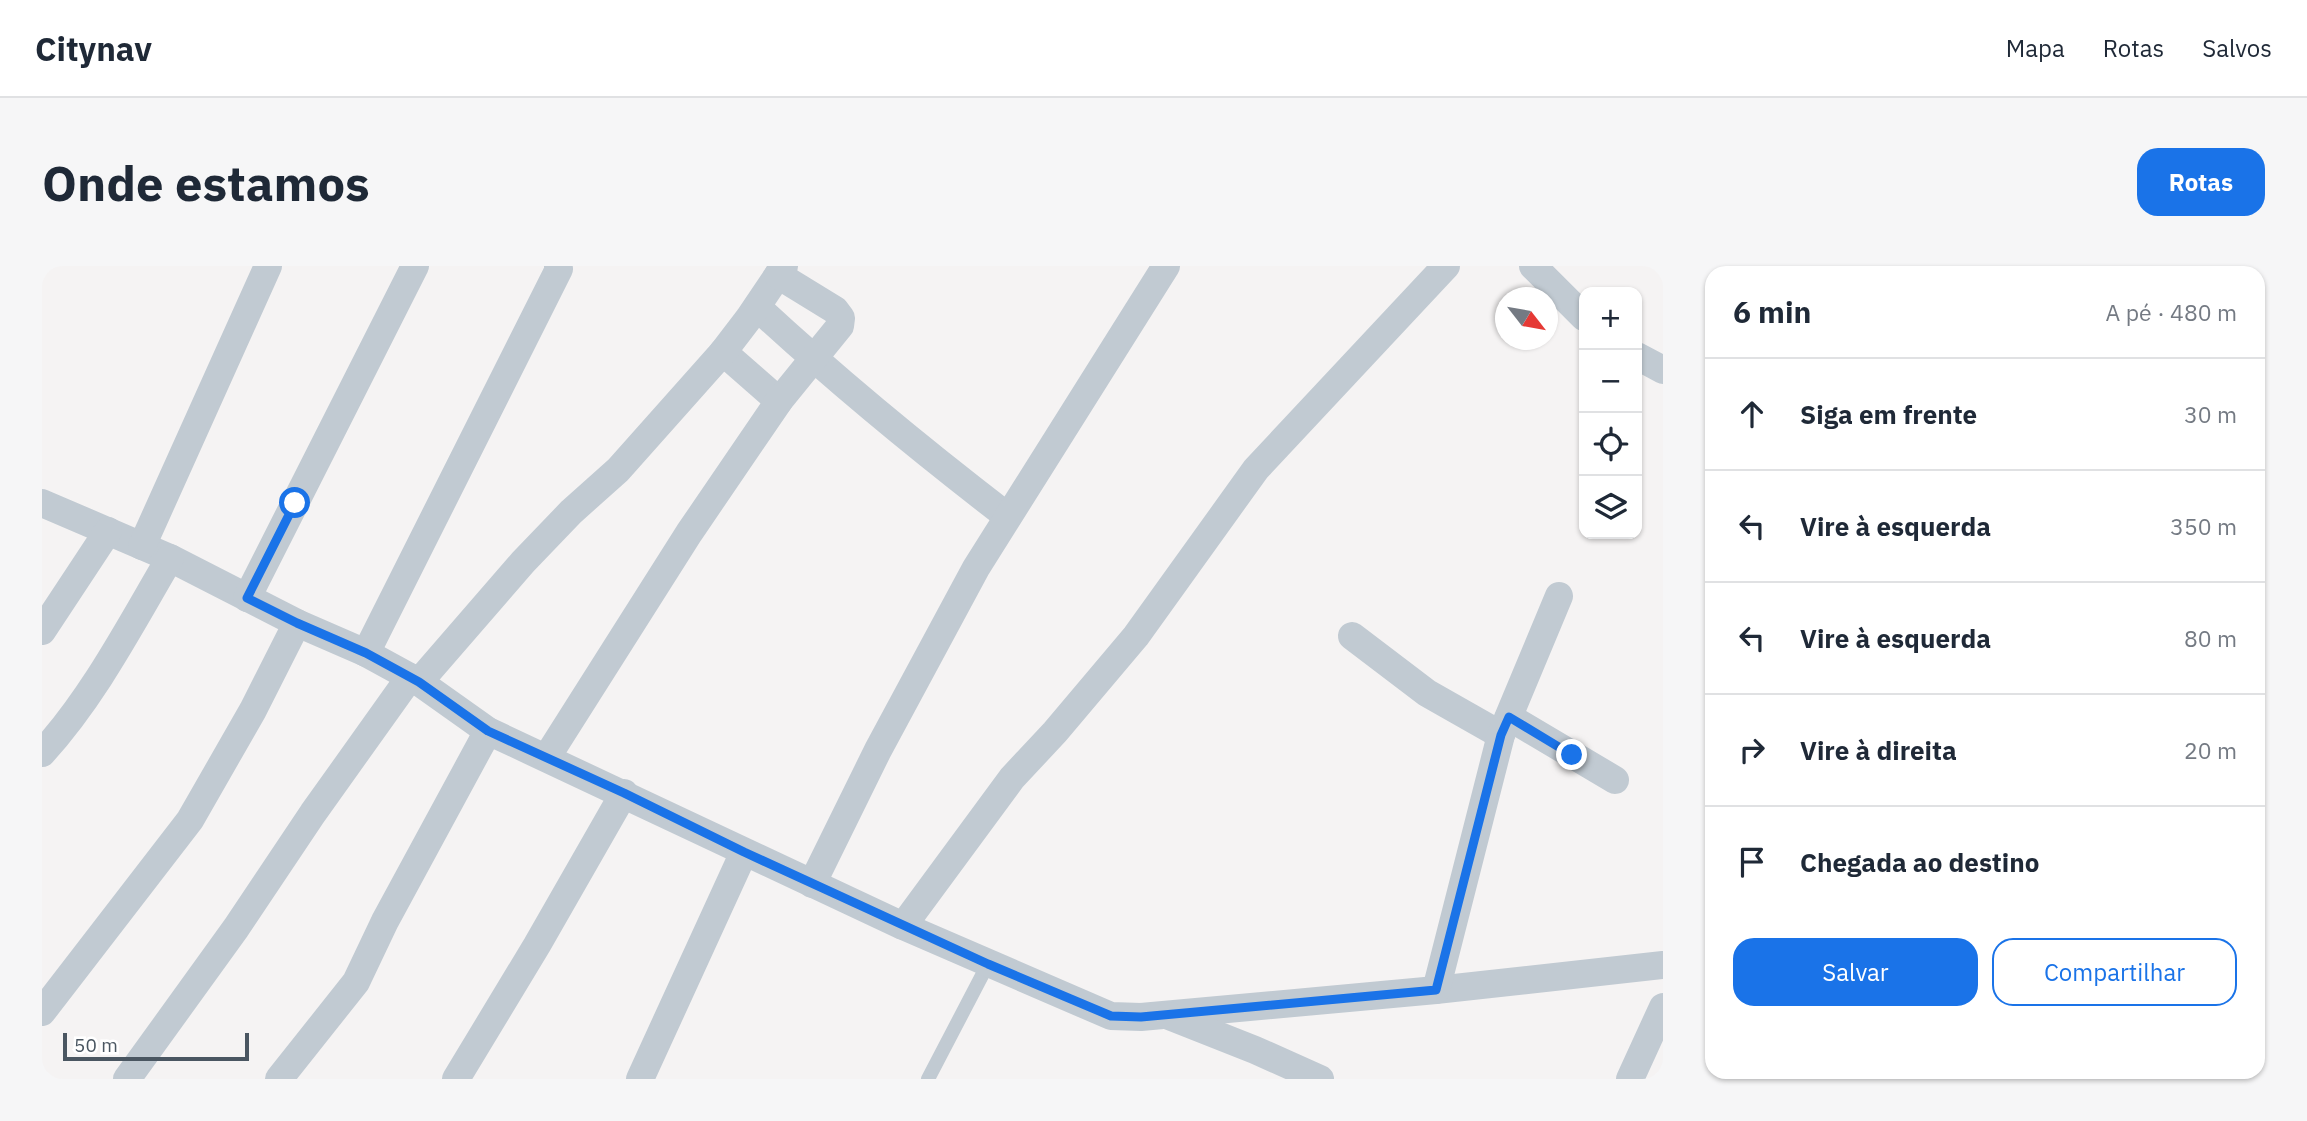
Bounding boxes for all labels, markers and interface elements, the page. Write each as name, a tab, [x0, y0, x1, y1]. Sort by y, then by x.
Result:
text: Citynav	[35, 27, 152, 70]
text: Mapa	[2006, 32, 2065, 64]
text: Rotas	[2103, 32, 2164, 64]
text: Salvos	[2202, 32, 2272, 64]
button: Rotas	[2137, 148, 2265, 216]
text: Onde estamos	[42, 151, 370, 214]
north arrow	[1495, 287, 1558, 350]
map controls	[1579, 287, 1642, 539]
button: +	[1579, 287, 1642, 350]
text: 6 min	[1733, 292, 1811, 331]
text: A pé · 480 m	[2106, 297, 2237, 327]
button: −	[1579, 350, 1642, 413]
icon: ahead	[1733, 395, 1771, 433]
text: Siga em frente	[1800, 397, 1977, 431]
text: 30 m	[2184, 399, 2237, 429]
button: locate	[1579, 413, 1642, 476]
button: layers	[1579, 476, 1642, 539]
route start	[279, 487, 310, 518]
icon: left	[1733, 507, 1771, 545]
text: Vire à esquerda	[1800, 509, 1991, 543]
text: 350 m	[2170, 511, 2237, 541]
icon: left	[1733, 619, 1771, 657]
text: Vire à esquerda	[1800, 621, 1991, 655]
text: 80 m	[2184, 623, 2237, 653]
icon: right	[1733, 731, 1771, 769]
text: Vire à direita	[1800, 733, 1957, 767]
text: 20 m	[2184, 735, 2237, 765]
route end	[1556, 739, 1587, 770]
icon: arrive	[1733, 843, 1771, 881]
text: Chegada ao destino	[1800, 845, 2039, 879]
button: Salvar	[1733, 938, 1978, 1006]
button: Compartilhar	[1992, 938, 2237, 1006]
scale bar	[63, 1030, 248, 1062]
text: 50 m	[74, 1033, 118, 1057]

